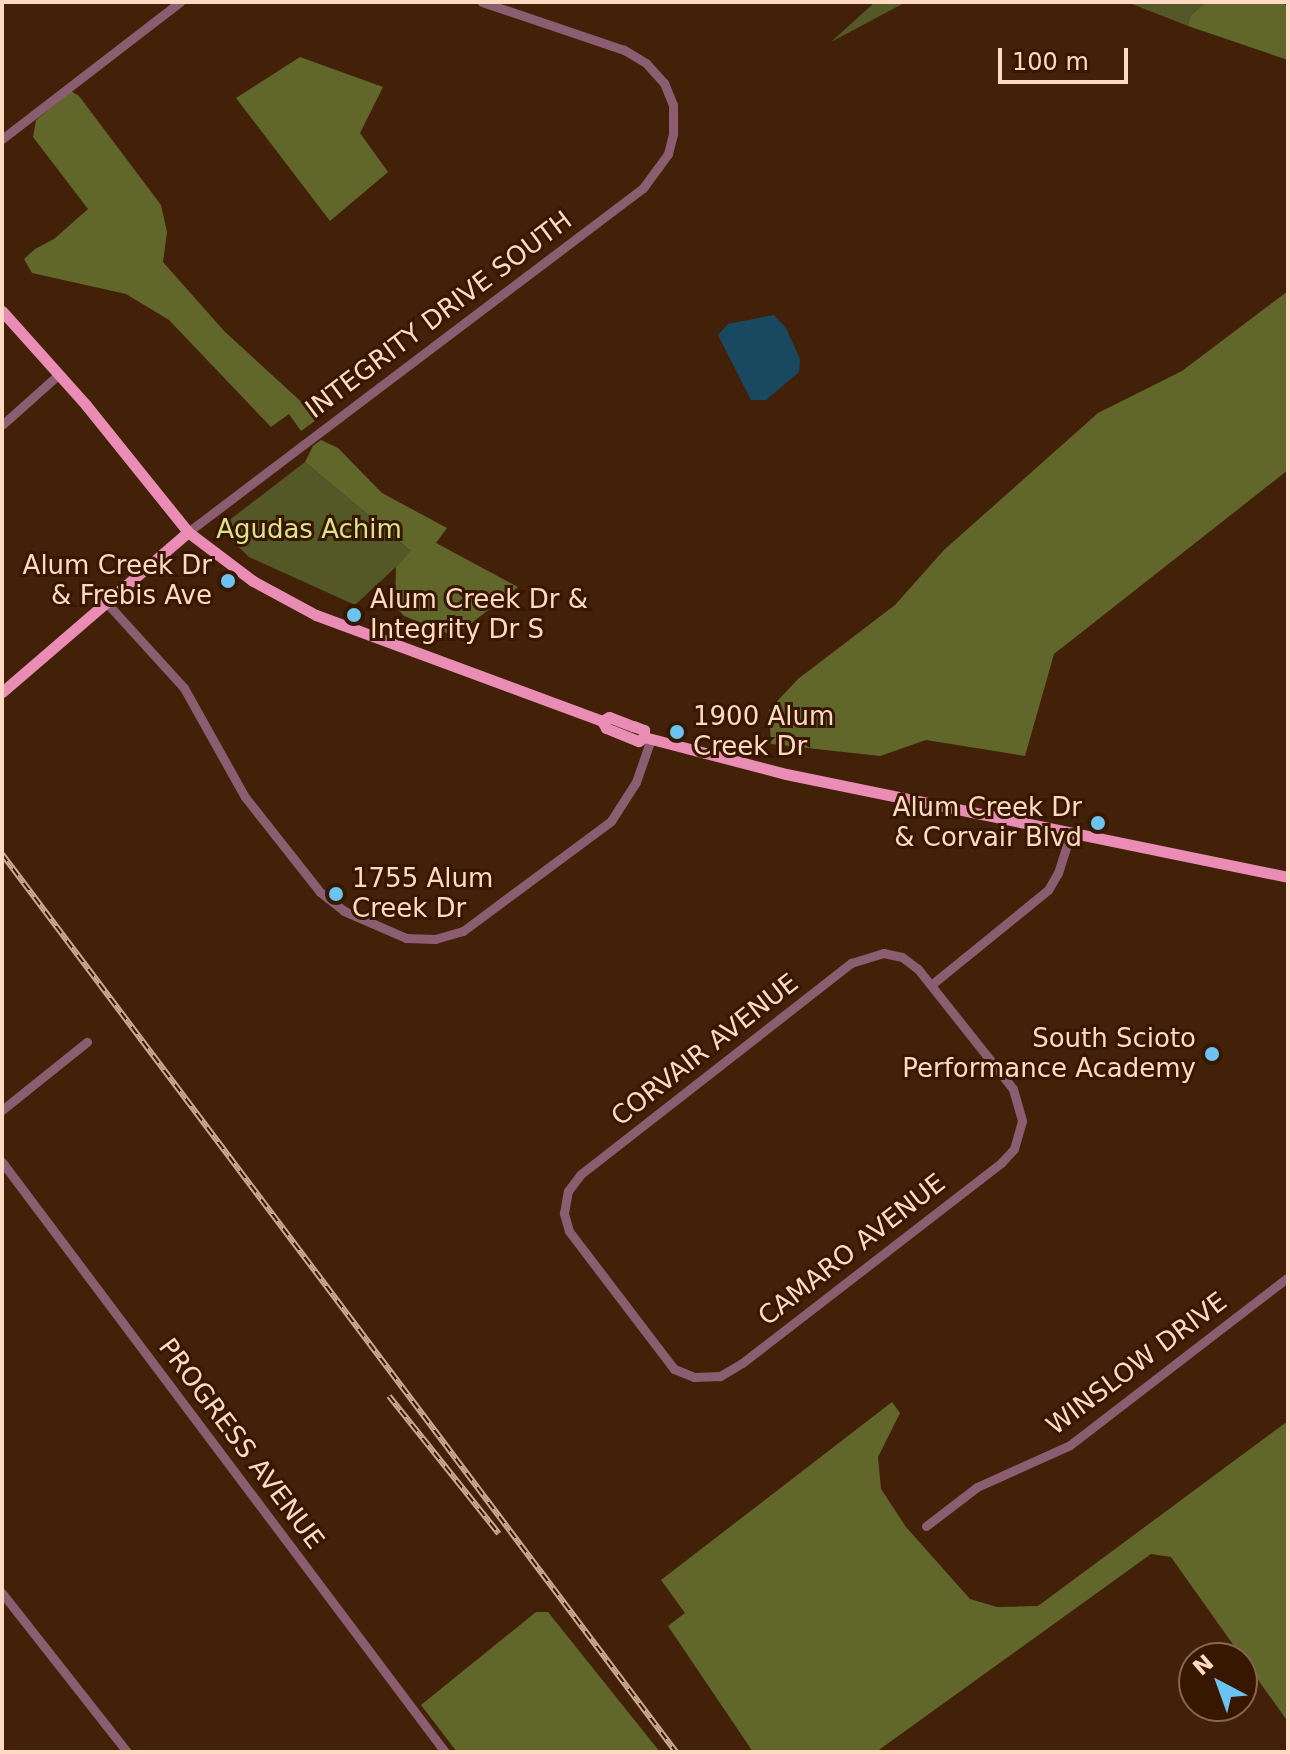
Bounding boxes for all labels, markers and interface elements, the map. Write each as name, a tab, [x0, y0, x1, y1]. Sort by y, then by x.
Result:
scale bar	[1002, 32, 1132, 82]
text: 100 m	[1012, 48, 1089, 76]
street label: INTEGRITY DRIVE SOUTH	[300, 205, 578, 425]
park label: Agudas Achim	[216, 514, 402, 546]
place label: Alum Creek Dr & Frebis Ave	[23, 550, 212, 612]
marker: Alum Creek Dr & Frebis Ave	[219, 572, 237, 590]
place label: Alum Creek Dr & Integrity Dr S	[370, 584, 588, 646]
marker: Alum Creek Dr & Integrity Dr S	[345, 606, 363, 624]
place label: 1900 Alum Creek Dr	[693, 701, 834, 762]
marker: 1900 Alum Creek Dr	[668, 723, 686, 741]
place label: Alum Creek Dr & Corvair Blvd	[893, 792, 1082, 854]
marker: Alum Creek Dr & Corvair Blvd	[1089, 814, 1107, 832]
place label: 1755 Alum Creek Dr	[352, 863, 493, 924]
marker: 1755 Alum Creek Dr	[327, 885, 345, 903]
street label: CORVAIR AVENUE	[605, 967, 805, 1133]
place label: South Scioto Performance Academy	[902, 1023, 1196, 1084]
marker: South Scioto Performance Academy	[1203, 1045, 1221, 1063]
street label: CAMARO AVENUE	[752, 1167, 952, 1333]
street label: WINSLOW DRIVE	[1041, 1286, 1233, 1442]
street label: PROGRESS AVENUE	[152, 1333, 330, 1555]
north arrow	[1178, 1642, 1258, 1722]
text: N	[1188, 1650, 1218, 1681]

